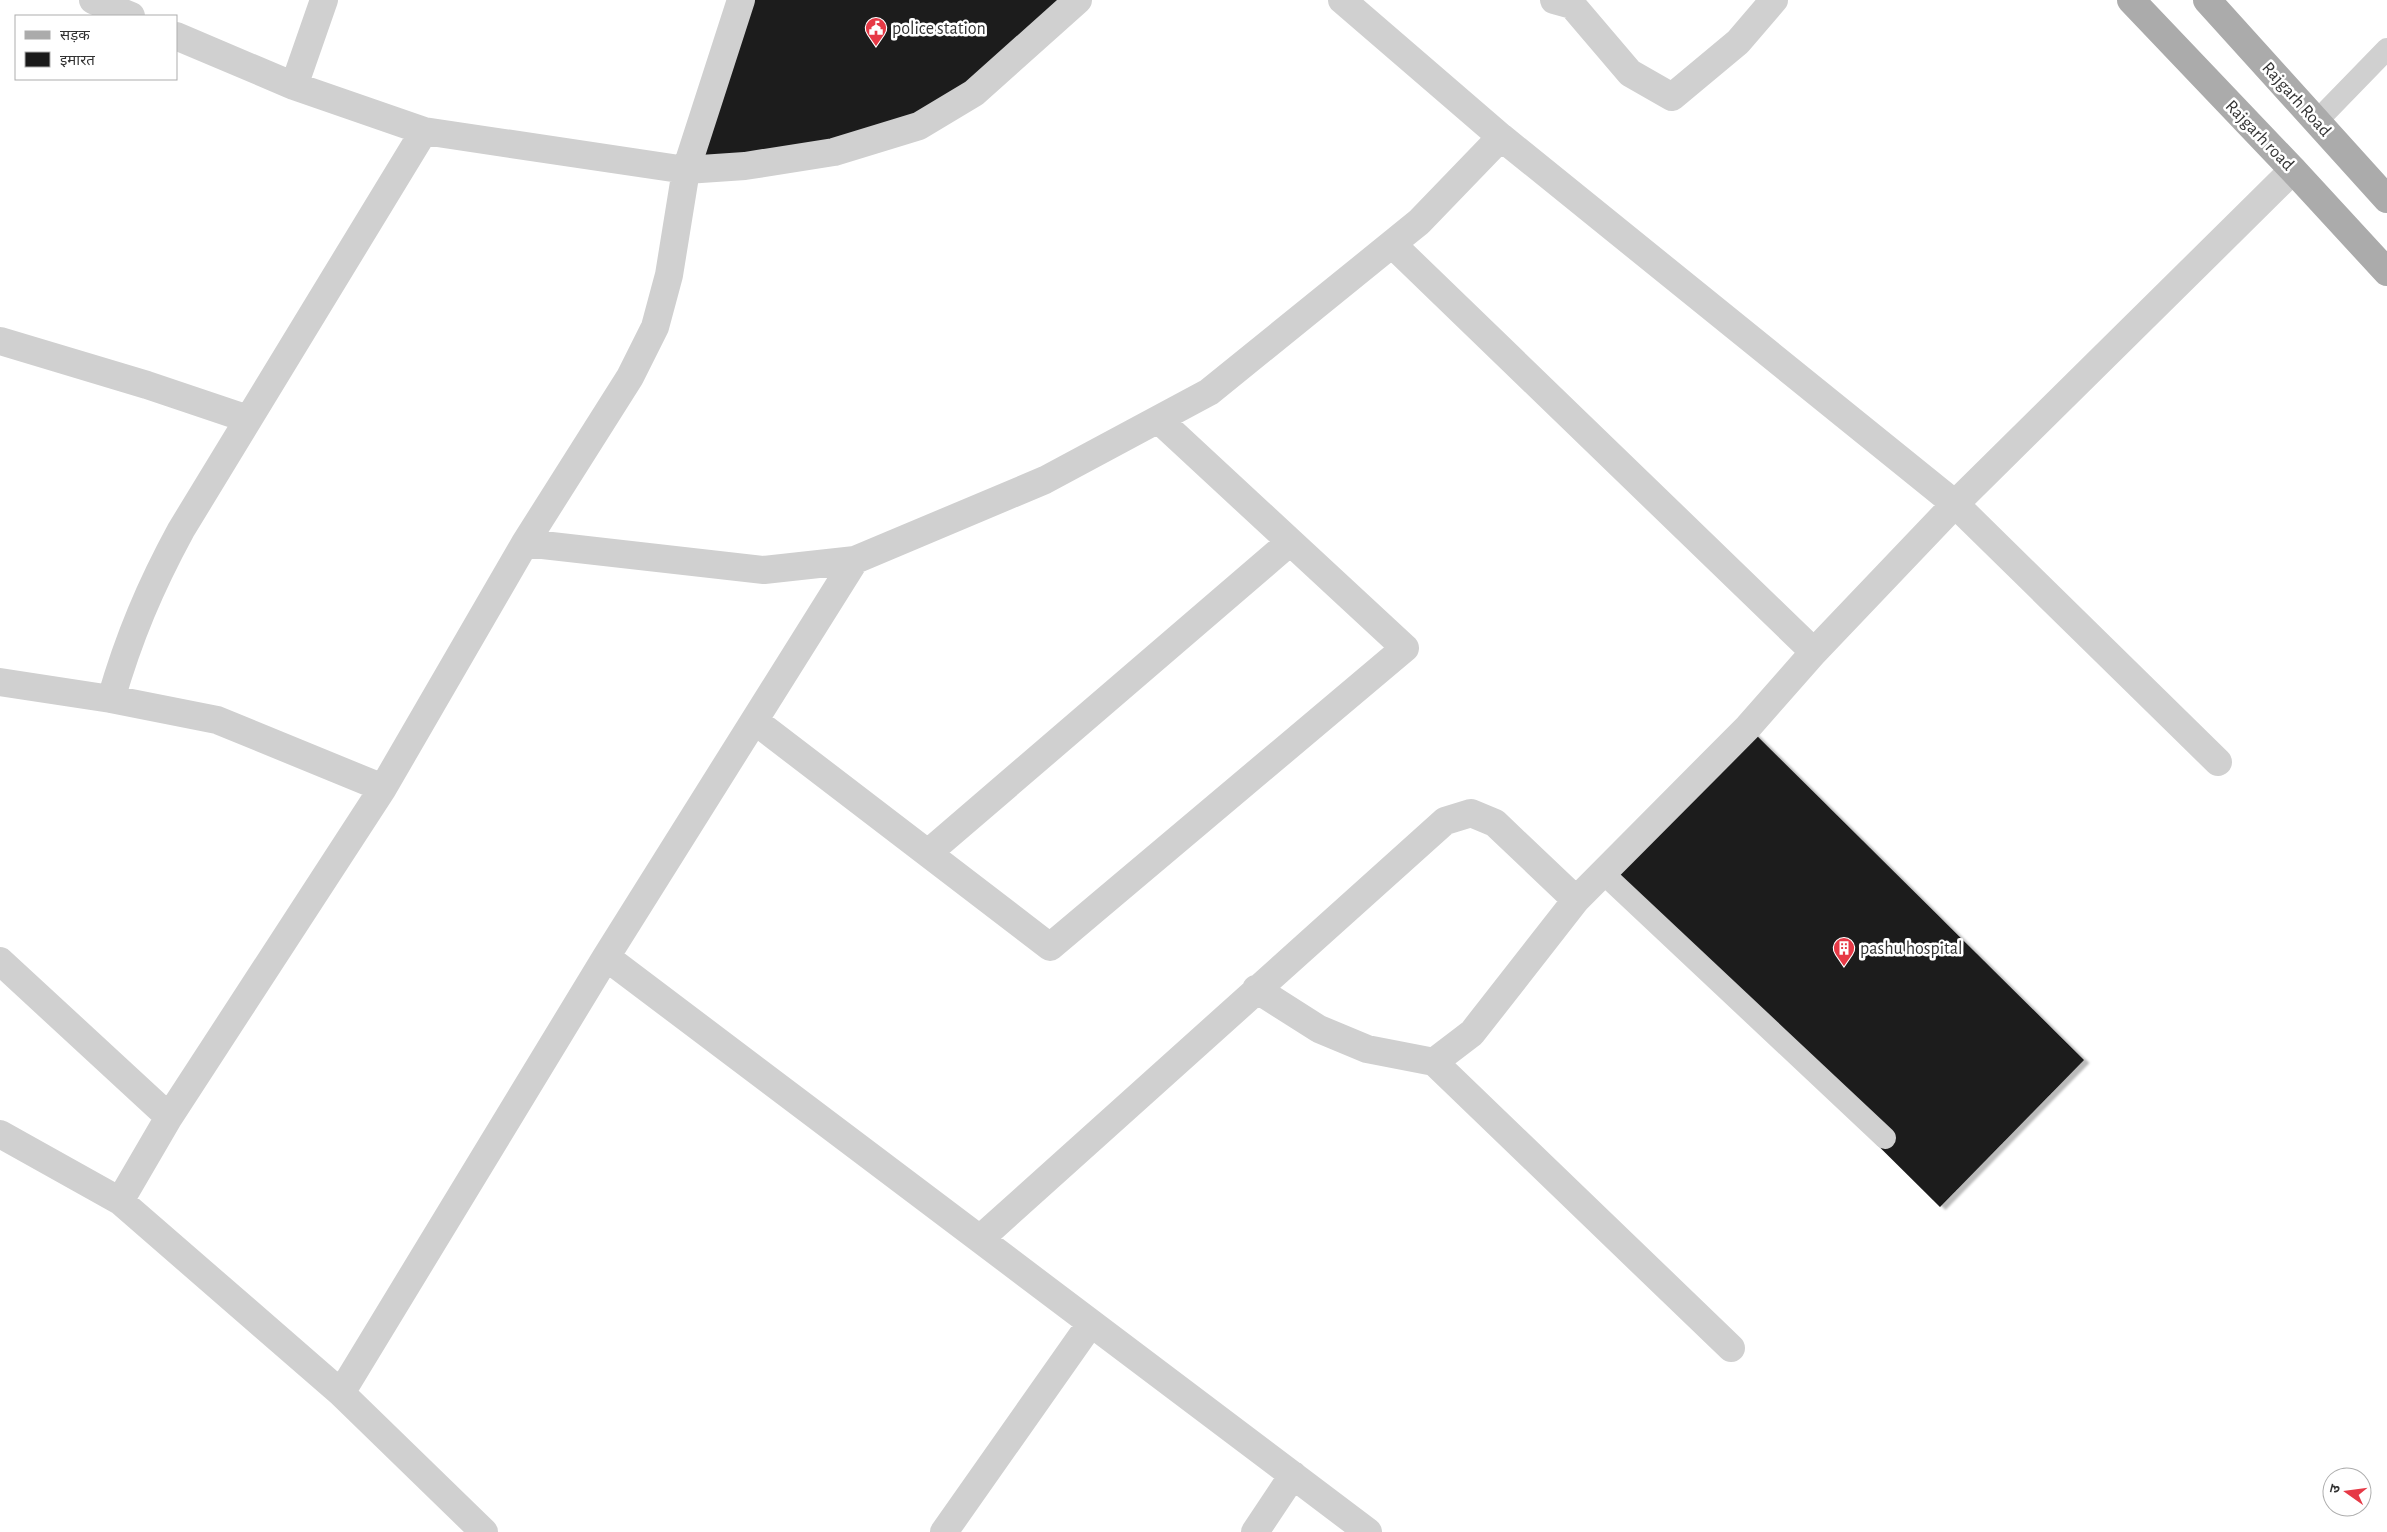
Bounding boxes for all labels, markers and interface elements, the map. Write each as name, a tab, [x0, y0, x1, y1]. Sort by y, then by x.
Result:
legend	[15, 15, 178, 80]
public building icon: police station	[864, 16, 888, 47]
place label: police station	[892, 20, 986, 38]
text: सड़क	[60, 28, 90, 43]
text: इमारत	[60, 53, 95, 68]
street label: Rajgarh Road	[2258, 59, 2334, 140]
street label: Rajgarh road	[2222, 97, 2297, 174]
building icon: pashu hospital	[1832, 936, 1856, 967]
place label: pashu hospital	[1860, 940, 1963, 958]
north arrow	[2322, 1467, 2372, 1517]
text: उ	[2328, 1483, 2343, 1495]

